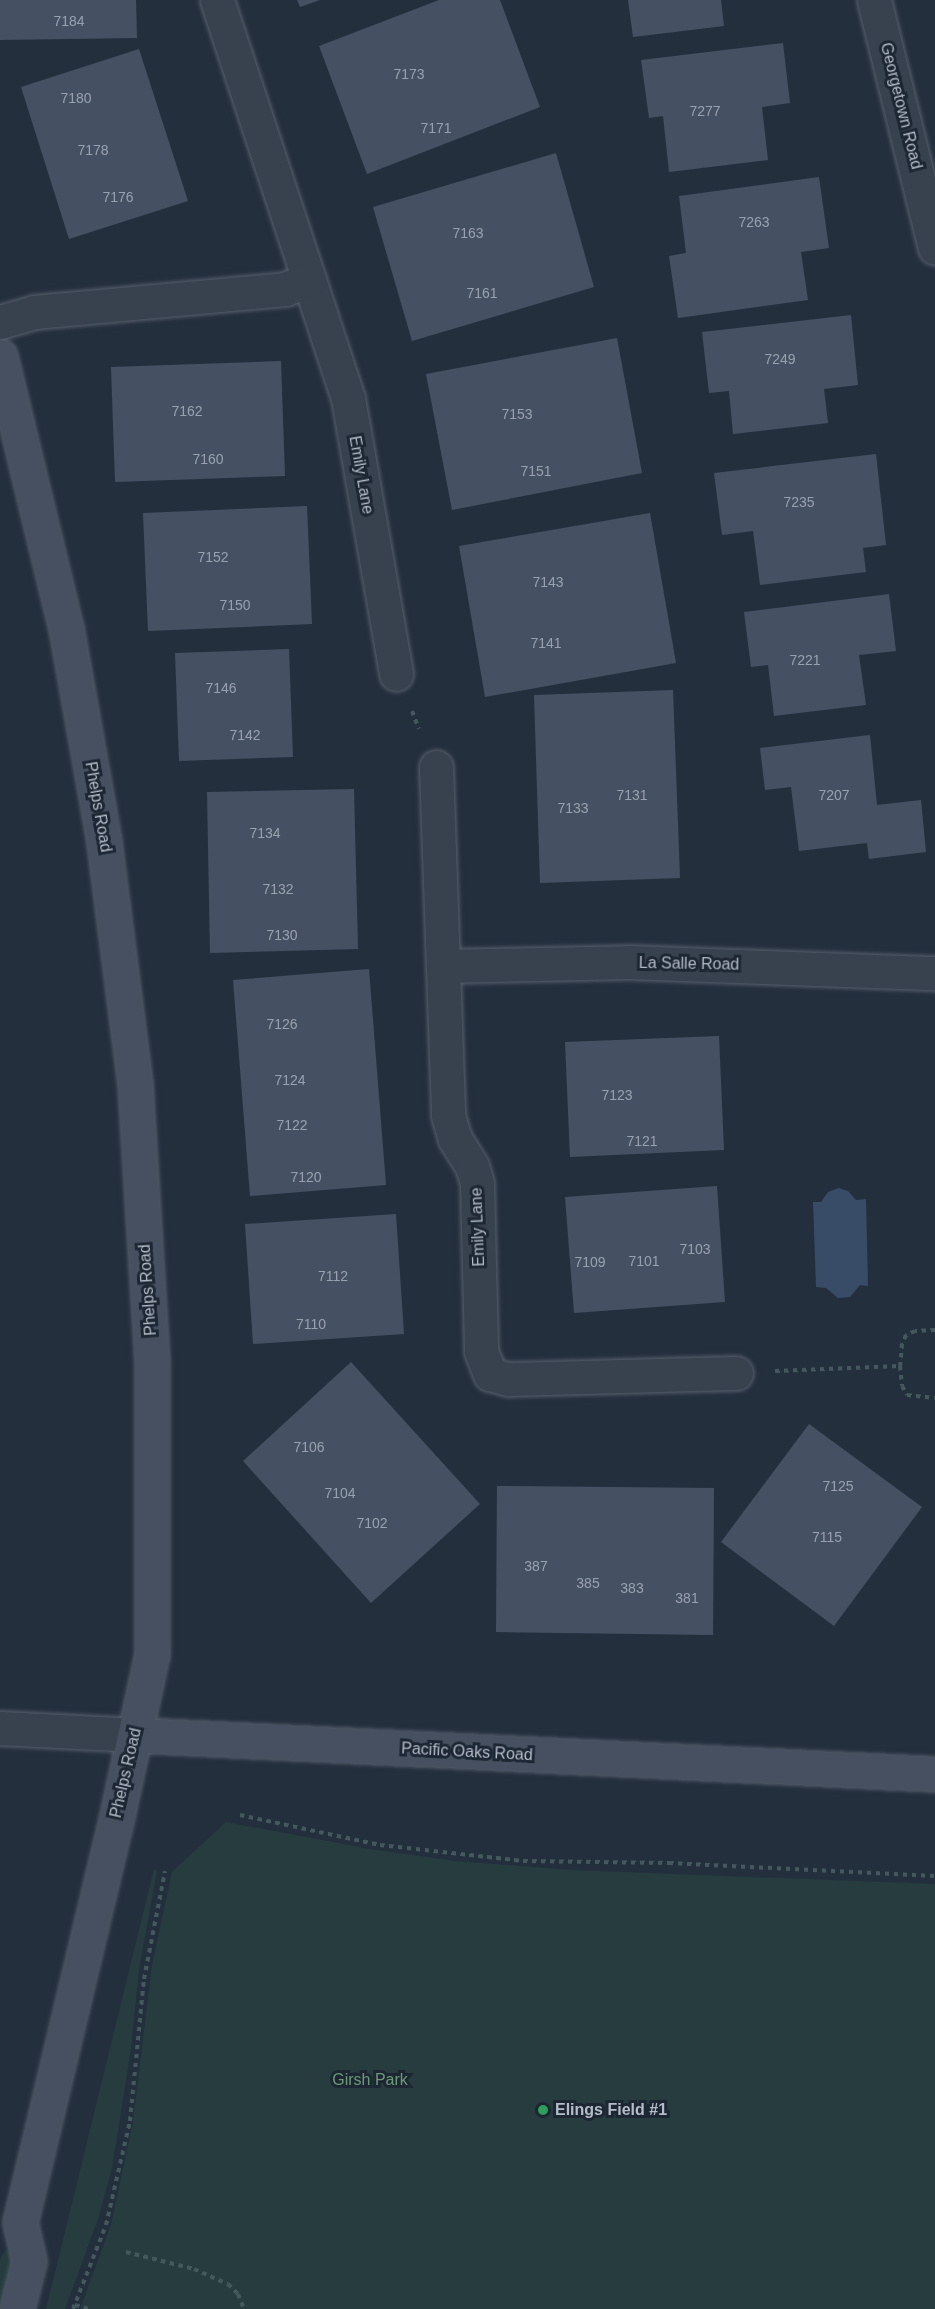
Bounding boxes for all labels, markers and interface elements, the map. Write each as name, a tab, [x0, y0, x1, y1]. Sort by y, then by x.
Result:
house number: 7184	[53, 13, 85, 29]
street label: Georgetown Road	[876, 41, 926, 171]
house number: 7173	[393, 66, 425, 82]
house number: 7180	[60, 90, 92, 106]
house number: 7277	[689, 103, 721, 119]
house number: 7171	[420, 120, 452, 136]
house number: 7178	[77, 142, 109, 158]
house number: 7176	[102, 189, 134, 205]
house number: 7263	[738, 214, 770, 230]
house number: 7163	[452, 225, 484, 241]
house number: 7161	[466, 285, 498, 301]
house number: 7249	[764, 351, 796, 367]
house number: 7162	[171, 403, 203, 419]
house number: 7153	[501, 406, 533, 422]
street label: Emily Lane	[345, 434, 377, 516]
house number: 7160	[192, 451, 224, 467]
house number: 7151	[520, 463, 552, 479]
house number: 7235	[783, 494, 815, 510]
house number: 7152	[197, 549, 229, 565]
house number: 7143	[532, 574, 564, 590]
house number: 7150	[219, 597, 251, 613]
house number: 7141	[530, 635, 562, 651]
house number: 7221	[789, 652, 821, 668]
house number: 7146	[205, 680, 237, 696]
house number: 7142	[229, 727, 261, 743]
street label: Phelps Road	[81, 760, 115, 854]
house number: 7131	[616, 787, 648, 803]
house number: 7207	[818, 787, 850, 803]
house number: 7133	[557, 800, 589, 816]
house number: 7134	[249, 825, 281, 841]
house number: 7132	[262, 881, 294, 897]
house number: 7130	[266, 927, 298, 943]
street label: La Salle Road	[639, 954, 739, 974]
house number: 7126	[266, 1016, 298, 1032]
house number: 7124	[274, 1072, 306, 1088]
house number: 7123	[601, 1087, 633, 1103]
house number: 7122	[276, 1117, 308, 1133]
house number: 7121	[626, 1133, 658, 1149]
house number: 7120	[290, 1169, 322, 1185]
street label: Emily Lane	[467, 1187, 489, 1267]
house number: 7103	[679, 1241, 711, 1257]
street label: Phelps Road	[135, 1244, 161, 1336]
house number: 7101	[628, 1253, 660, 1269]
house number: 7109	[574, 1254, 606, 1270]
house number: 7112	[318, 1268, 348, 1284]
house number: 7110	[296, 1316, 326, 1332]
house number: 7106	[293, 1439, 325, 1455]
house number: 7125	[822, 1478, 854, 1494]
house number: 7104	[324, 1485, 356, 1501]
house number: 7102	[356, 1515, 388, 1531]
house number: 7115	[812, 1529, 842, 1545]
house number: 387	[524, 1558, 548, 1574]
house number: 385	[576, 1575, 600, 1591]
house number: 383	[620, 1580, 644, 1596]
house number: 381	[675, 1590, 699, 1606]
street label: Phelps Road	[106, 1726, 146, 1820]
street label: Pacific Oaks Road	[401, 1739, 533, 1765]
park label: Girsh Park	[332, 2070, 408, 2090]
place label: Elings Field #1	[555, 2100, 667, 2120]
marker: Elings Field #1	[536, 2103, 550, 2117]

